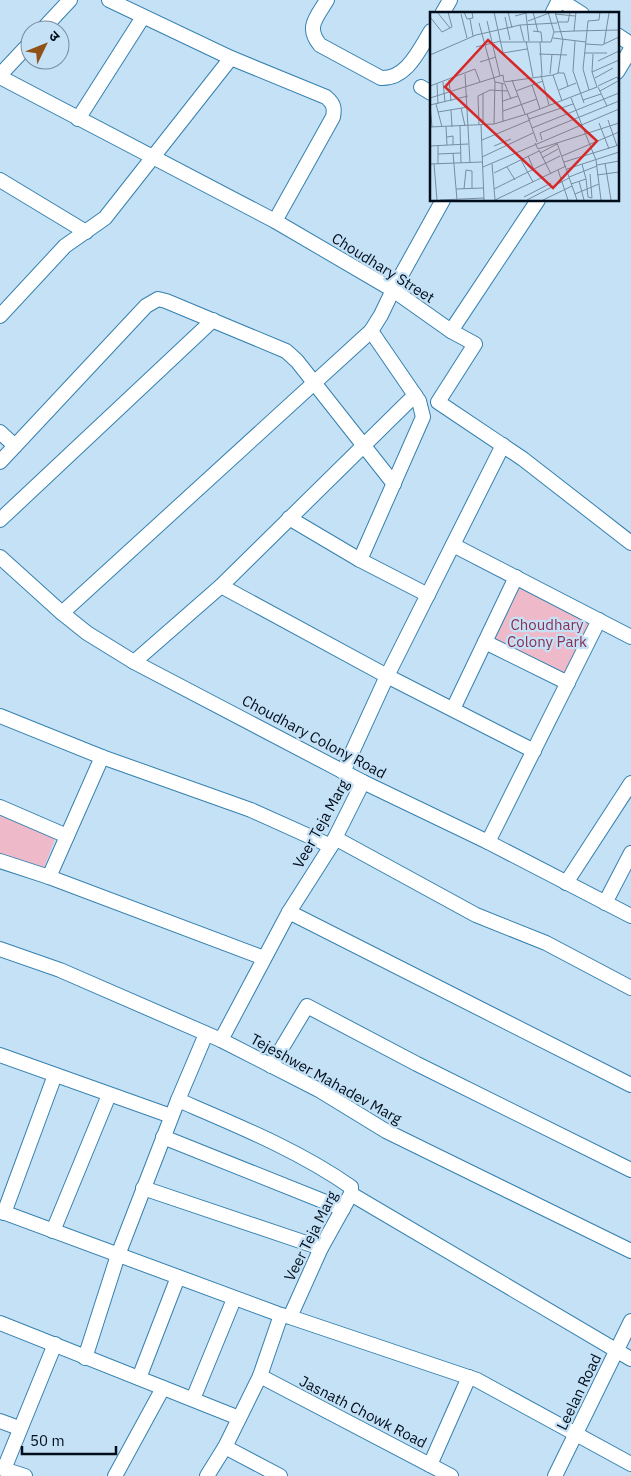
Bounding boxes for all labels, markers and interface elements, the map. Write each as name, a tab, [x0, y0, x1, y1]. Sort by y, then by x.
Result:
inset map	[430, 12, 618, 201]
north arrow	[20, 20, 70, 70]
text: उ	[45, 27, 64, 46]
street label: Choudhary Street	[328, 228, 438, 307]
park label: Choudhary Colony Park	[507, 615, 587, 651]
street label: Choudhary Colony Road	[239, 690, 390, 783]
street label: Veer Teja Marg	[288, 776, 353, 871]
street label: Tejeshwer Mahadev Marg	[247, 1029, 405, 1128]
street label: Veer Teja Marg	[280, 1187, 341, 1284]
street label: Leelan Road	[552, 1351, 605, 1433]
street label: Jasnath Chowk Road	[296, 1371, 430, 1452]
scale bar	[22, 1424, 116, 1456]
text: 50 m	[30, 1431, 65, 1450]

